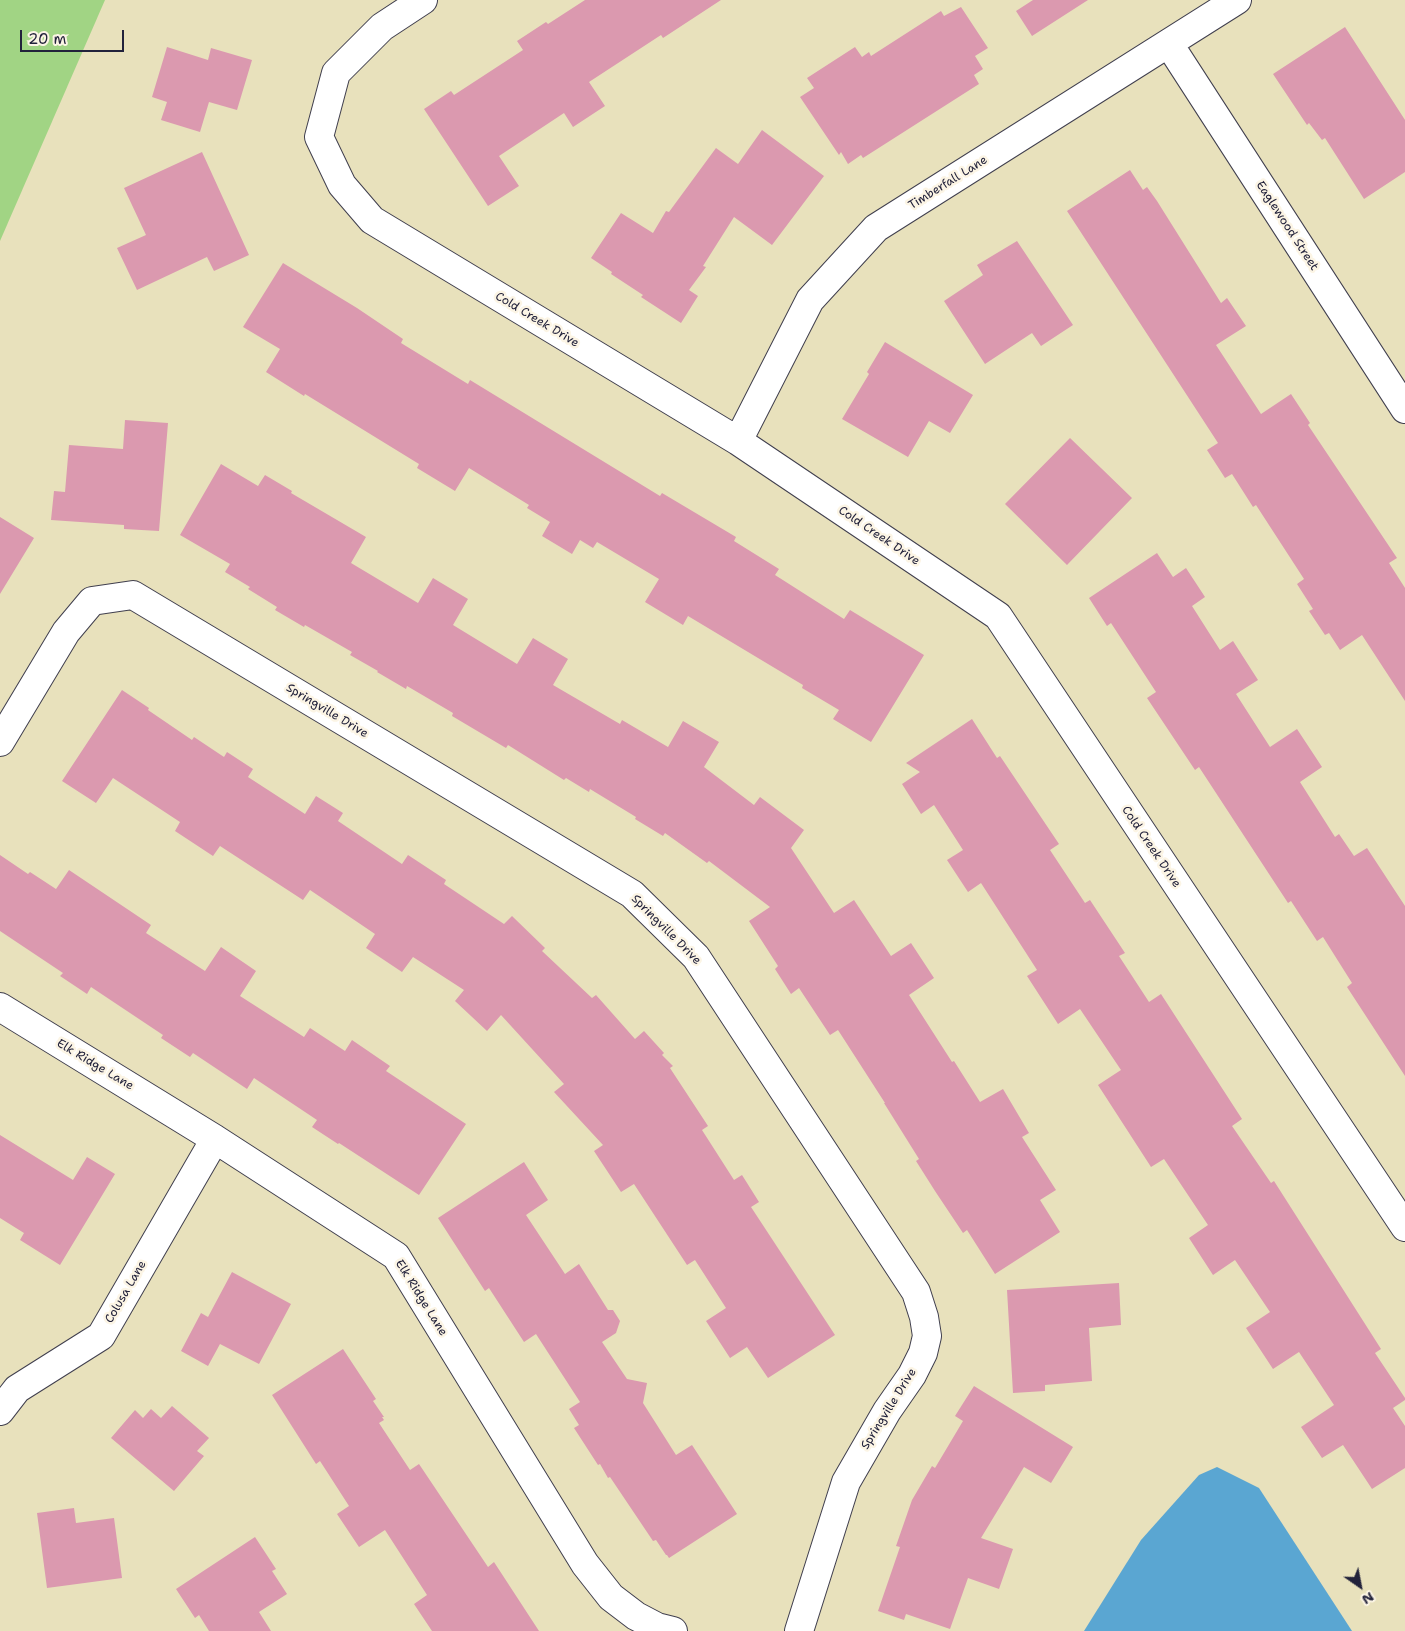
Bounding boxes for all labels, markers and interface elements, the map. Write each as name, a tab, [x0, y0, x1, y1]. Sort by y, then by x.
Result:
scale bar	[22, 20, 126, 52]
text: 20 m	[28, 29, 67, 49]
street label: Timberfall Lane	[906, 153, 990, 213]
street label: Eaglewood Street	[1253, 179, 1321, 273]
street label: Cold Creek Drive	[493, 289, 581, 351]
street label: Cold Creek Drive	[836, 503, 922, 569]
street label: Springville Drive	[283, 681, 371, 741]
street label: Cold Creek Drive	[1118, 804, 1184, 890]
street label: Springville Drive	[628, 892, 704, 968]
street label: Elk Ridge Lane	[54, 1036, 136, 1094]
street label: Elk Ridge Lane	[392, 1257, 450, 1339]
street label: Colusa Lane	[102, 1258, 150, 1326]
street label: Springville Drive	[858, 1366, 920, 1452]
north arrow	[1335, 1561, 1385, 1611]
text: N	[1359, 1588, 1378, 1609]

